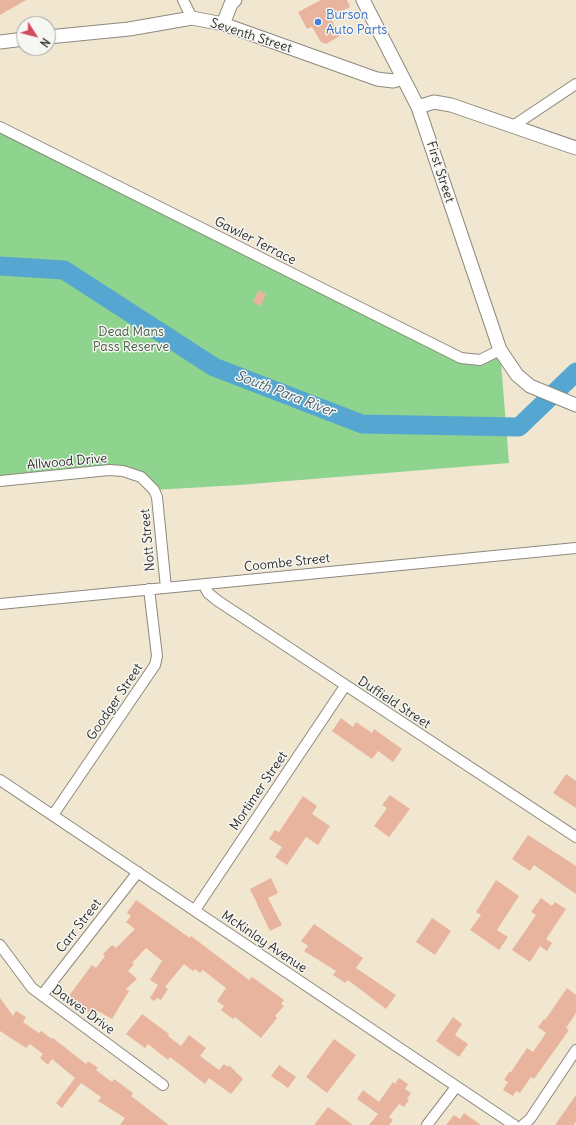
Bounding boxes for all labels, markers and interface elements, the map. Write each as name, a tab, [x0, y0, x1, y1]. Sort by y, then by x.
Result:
place label: Burson Auto Parts	[326, 7, 387, 38]
north arrow	[16, 16, 56, 56]
street label: Seventh Street	[208, 16, 294, 56]
marker: Burson Auto Parts	[313, 17, 323, 27]
text: N	[37, 35, 53, 50]
street label: First Street	[423, 139, 457, 205]
street label: Gawler Terrace	[212, 214, 298, 268]
park label: Dead Mans Pass Reserve	[93, 324, 169, 355]
water label: South Para River	[233, 367, 337, 421]
street label: Allwood Drive	[26, 451, 108, 473]
street label: Nott Street	[138, 508, 158, 572]
street label: Coombe Street	[243, 551, 331, 575]
street label: Goodger Street	[84, 661, 146, 743]
street label: Duffield Street	[355, 674, 433, 732]
street label: Mortimer Street	[227, 749, 291, 833]
street label: Carr Street	[53, 896, 105, 956]
street label: McKinlay Avenue	[218, 908, 310, 976]
street label: Dawes Drive	[49, 982, 117, 1038]

